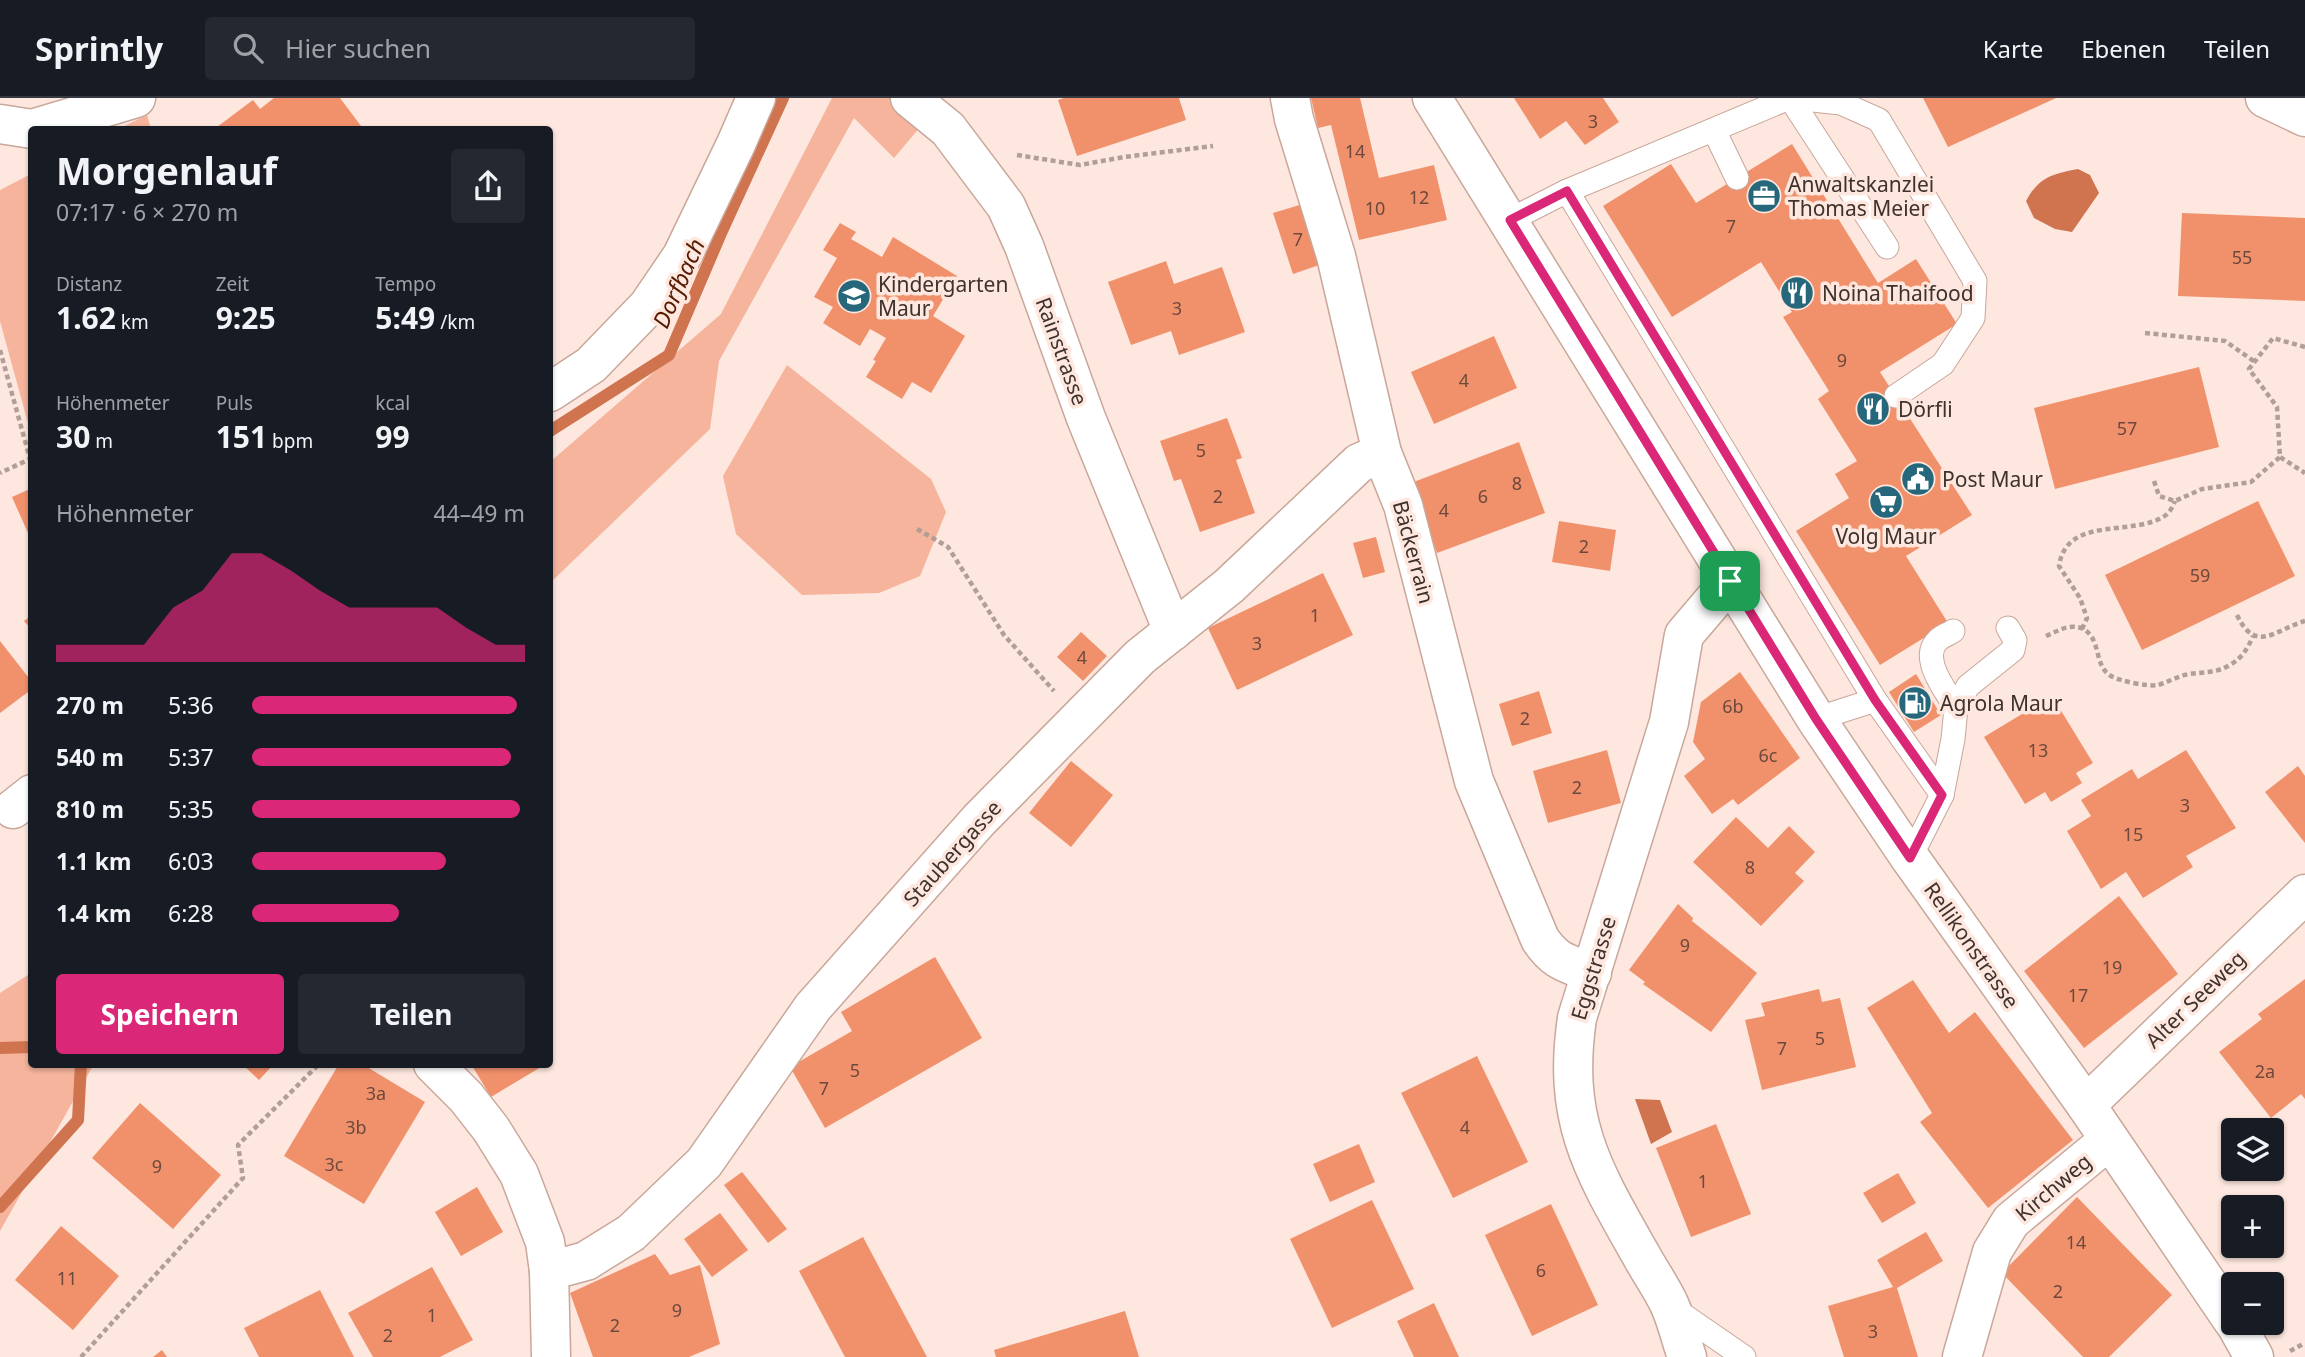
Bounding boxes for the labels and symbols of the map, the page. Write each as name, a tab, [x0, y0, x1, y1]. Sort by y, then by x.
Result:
house number: 3	[1588, 109, 1598, 133]
house number: 14	[1345, 139, 1365, 163]
place label: Anwaltskanzlei Thomas Meier	[1788, 170, 1934, 222]
office icon: Anwaltskanzlei Thomas Meier	[1745, 177, 1783, 215]
house number: 12	[1409, 185, 1429, 209]
house number: 10	[1365, 196, 1385, 220]
house number: 7	[1726, 214, 1736, 238]
house number: 7	[1293, 227, 1303, 251]
water label: Dorfbach	[644, 233, 712, 333]
house number: 55	[2232, 245, 2252, 269]
place label: Kindergarten Maur	[878, 270, 1008, 322]
restaurant icon: Noina Thaifood	[1778, 274, 1816, 312]
school or university icon: Kindergarten Maur	[835, 277, 873, 315]
place label: Noina Thaifood	[1822, 279, 1974, 307]
street label: Rainstrasse	[1030, 293, 1094, 409]
house number: 3	[1172, 296, 1182, 320]
house number: 9	[1837, 348, 1847, 372]
house number: 4	[1459, 368, 1469, 392]
restaurant icon: Dörfli	[1854, 390, 1892, 428]
place label: Dörfli	[1898, 395, 1953, 423]
house number: 57	[2117, 416, 2137, 440]
house number: 5	[1196, 438, 1206, 462]
public building icon: Post Maur	[1899, 460, 1937, 498]
place label: Post Maur	[1942, 465, 2043, 493]
house number: 8	[1512, 471, 1522, 495]
supermarket icon: Volg Maur	[1867, 483, 1905, 521]
house number: 2	[1213, 484, 1223, 508]
house number: 6	[1478, 484, 1488, 508]
street label: Bäckerrain	[1387, 497, 1441, 607]
house number: 4	[1439, 498, 1449, 522]
place label: Volg Maur	[1835, 522, 1937, 550]
house number: 2	[1579, 534, 1589, 558]
pin	[1700, 551, 1760, 611]
house number: 59	[2190, 563, 2210, 587]
house number: 1	[1310, 603, 1320, 627]
house number: 3	[1252, 631, 1262, 655]
house number: 4	[1077, 645, 1087, 669]
fuel station icon: Agrola Maur	[1896, 684, 1934, 722]
place label: Agrola Maur	[1940, 689, 2063, 717]
house number: 6b	[1722, 694, 1744, 718]
house number: 2	[1520, 706, 1530, 730]
house number: 13	[2028, 738, 2048, 762]
house number: 6c	[1759, 743, 1778, 767]
house number: 2	[1572, 775, 1582, 799]
house number: 3	[2180, 793, 2190, 817]
street label: Staubergasse	[897, 794, 1007, 912]
house number: 15	[2123, 822, 2143, 846]
house number: 8	[1745, 855, 1755, 879]
street label: Rellikonstrasse	[1918, 876, 2026, 1014]
street label: Eggstrasse	[1564, 913, 1622, 1023]
house number: 9	[1680, 933, 1690, 957]
street label: Alter Seeweg	[2139, 944, 2251, 1054]
house number: 19	[2102, 955, 2122, 979]
house number: 17	[2068, 983, 2088, 1007]
house number: 5	[1815, 1026, 1825, 1050]
house number: 7	[1777, 1036, 1787, 1060]
house number: 5	[850, 1058, 860, 1082]
house number: 2a	[2255, 1059, 2275, 1083]
house number: 7	[819, 1076, 829, 1100]
house number: 3a	[366, 1081, 386, 1105]
house number: 3b	[345, 1115, 367, 1139]
house number: 4	[1460, 1115, 1470, 1139]
street label: Kirchweg	[2009, 1147, 2097, 1227]
house number: 3c	[325, 1152, 344, 1176]
house number: 9	[152, 1154, 162, 1178]
house number: 1	[1698, 1169, 1708, 1193]
house number: 14	[2066, 1230, 2086, 1254]
house number: 6	[1536, 1258, 1546, 1282]
house number: 11	[57, 1266, 77, 1290]
house number: 2	[2053, 1279, 2063, 1303]
house number: 9	[672, 1298, 682, 1322]
house number: 1	[427, 1303, 437, 1327]
house number: 2	[610, 1313, 620, 1337]
house number: 3	[1868, 1319, 1878, 1343]
house number: 2	[383, 1323, 393, 1347]

